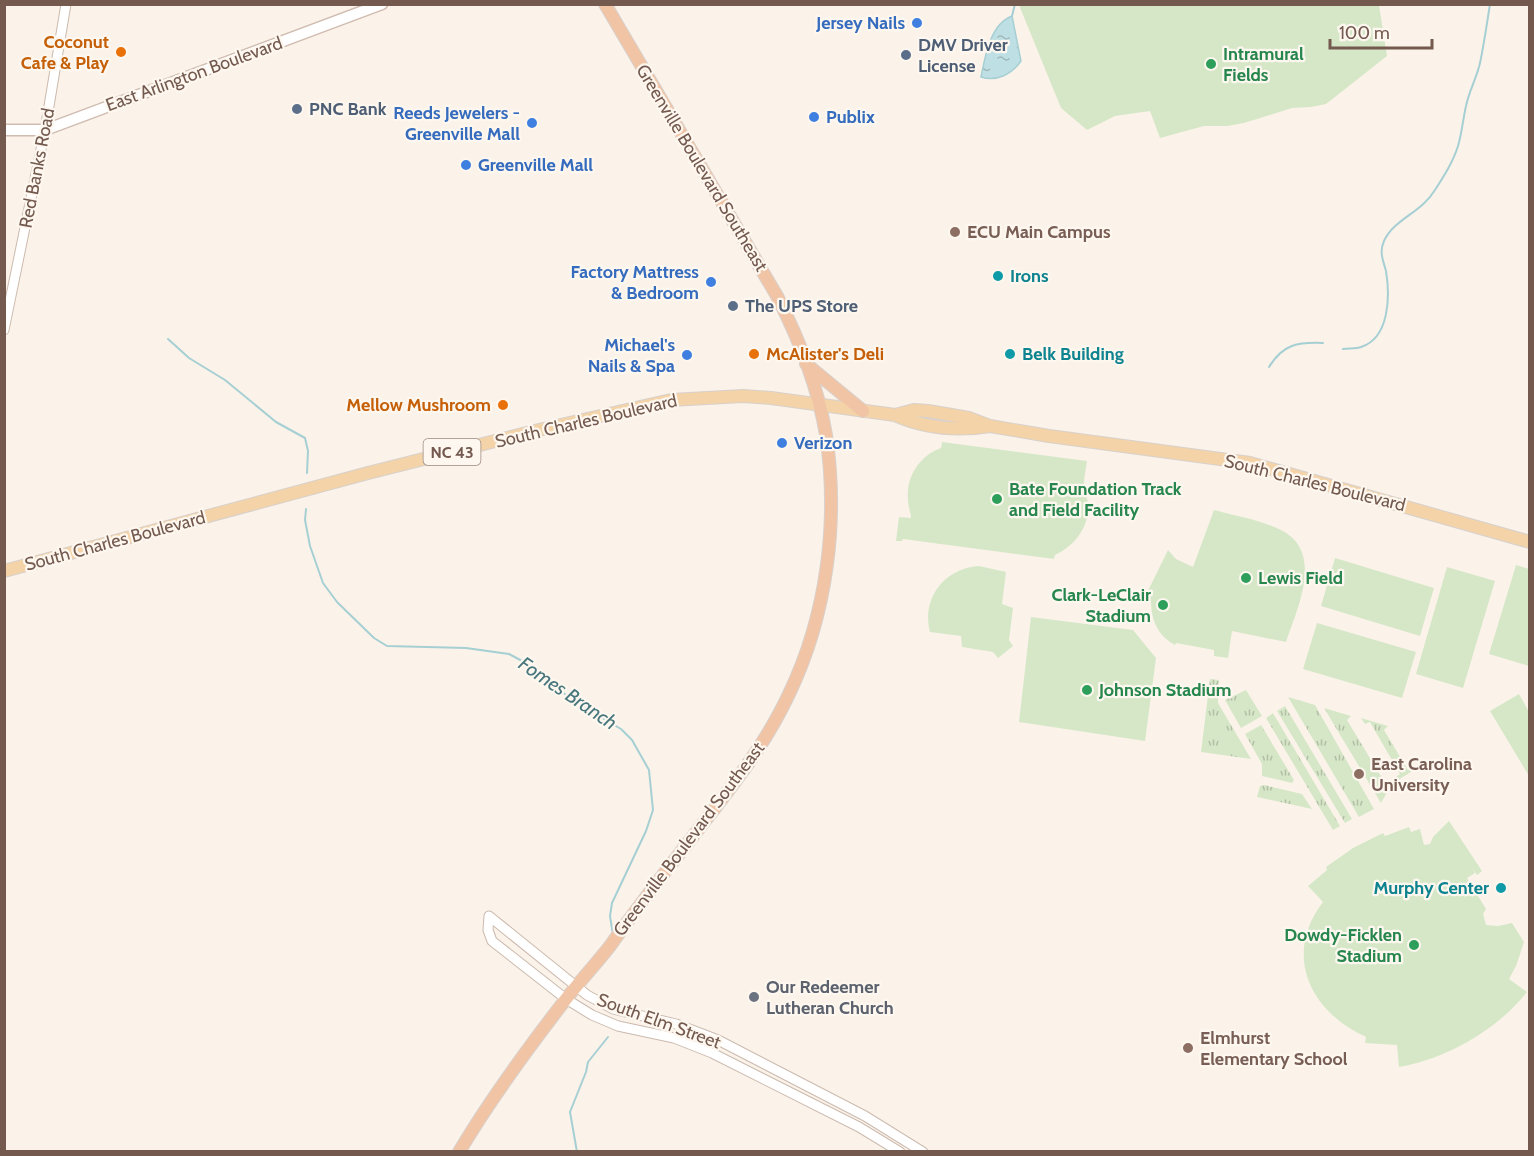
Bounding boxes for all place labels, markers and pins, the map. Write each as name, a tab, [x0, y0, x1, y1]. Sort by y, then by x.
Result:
place label: Jersey Nails	[815, 12, 905, 34]
marker: Jersey Nails	[910, 16, 924, 30]
place label: Coconut Cafe & Play	[21, 31, 109, 74]
place label: DMV Driver License	[918, 34, 1008, 77]
place label: Intramural Fields	[1223, 43, 1304, 86]
marker: Coconut Cafe & Play	[114, 45, 128, 59]
marker: DMV Driver License	[899, 48, 913, 62]
marker: Intramural Fields	[1204, 57, 1218, 71]
place label: PNC Bank	[309, 98, 387, 120]
marker: PNC Bank	[290, 102, 304, 116]
place label: Reeds Jewelers - Greenville Mall	[393, 102, 520, 145]
place label: Publix	[826, 106, 875, 128]
marker: Publix	[807, 110, 821, 124]
marker: Reeds Jewelers - Greenville Mall	[525, 116, 539, 130]
place label: Greenville Mall	[478, 154, 593, 176]
marker: Greenville Mall	[459, 158, 473, 172]
place label: ECU Main Campus	[967, 221, 1111, 243]
marker: ECU Main Campus	[948, 225, 962, 239]
place label: Factory Mattress & Bedroom	[571, 261, 699, 304]
place label: Irons	[1010, 265, 1049, 287]
marker: Irons	[991, 269, 1005, 283]
marker: Factory Mattress & Bedroom	[704, 275, 718, 289]
place label: The UPS Store	[745, 295, 858, 317]
marker: The UPS Store	[726, 299, 740, 313]
place label: Michael's Nails & Spa	[588, 334, 675, 377]
place label: McAlister's Deli	[766, 343, 884, 365]
place label: Belk Building	[1022, 343, 1124, 365]
marker: McAlister's Deli	[747, 347, 761, 361]
marker: Belk Building	[1003, 347, 1017, 361]
marker: Michael's Nails & Spa	[680, 348, 694, 362]
place label: Mellow Mushroom	[346, 394, 491, 416]
marker: Mellow Mushroom	[496, 398, 510, 412]
place label: Verizon	[794, 432, 852, 454]
marker: Verizon	[775, 436, 789, 450]
place label: Bate Foundation Track and Field Facility	[1009, 478, 1182, 521]
marker: Bate Foundation Track and Field Facility	[990, 492, 1004, 506]
place label: Lewis Field	[1258, 567, 1343, 589]
marker: Lewis Field	[1239, 571, 1253, 585]
place label: Clark-LeClair Stadium	[1051, 584, 1151, 627]
marker: Clark-LeClair Stadium	[1156, 598, 1170, 612]
place label: Johnson Stadium	[1098, 679, 1231, 701]
marker: Johnson Stadium	[1080, 683, 1094, 697]
place label: East Carolina University	[1371, 753, 1472, 796]
marker: East Carolina University	[1352, 767, 1366, 781]
place label: Murphy Center	[1373, 877, 1489, 899]
marker: Murphy Center	[1494, 881, 1508, 895]
place label: Dowdy-Ficklen Stadium	[1284, 924, 1402, 967]
marker: Dowdy-Ficklen Stadium	[1407, 938, 1421, 952]
place label: Our Redeemer Lutheran Church	[766, 976, 894, 1019]
marker: Our Redeemer Lutheran Church	[747, 990, 761, 1004]
place label: Elmhurst Elementary School	[1200, 1027, 1348, 1070]
marker: Elmhurst Elementary School	[1181, 1041, 1195, 1055]

